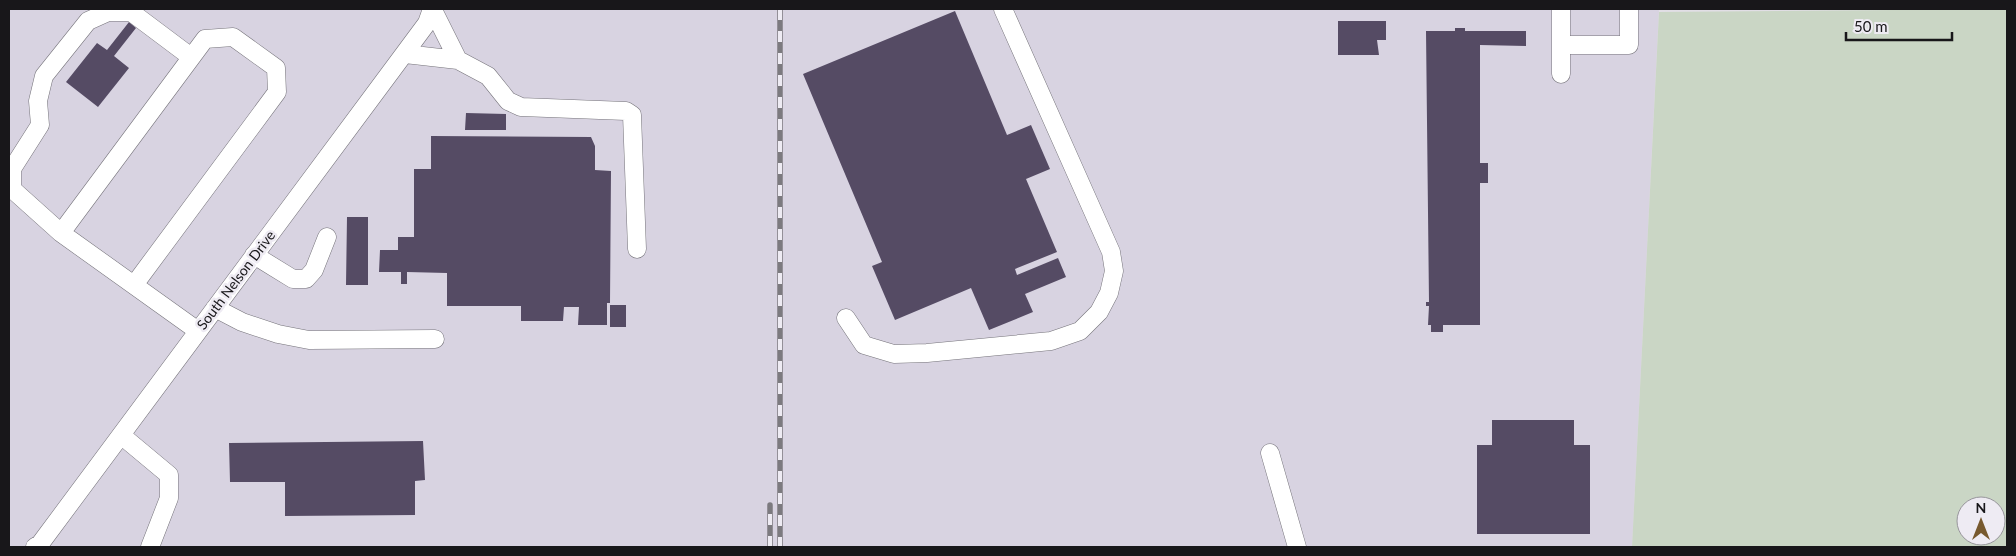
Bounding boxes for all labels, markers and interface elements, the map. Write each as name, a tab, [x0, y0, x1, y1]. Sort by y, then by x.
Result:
scale bar	[1846, 10, 1952, 42]
text: 50 m	[1854, 17, 1888, 35]
street label: South Nelson Drive	[193, 227, 278, 333]
north arrow	[1956, 496, 2006, 546]
text: N	[1976, 499, 1986, 516]

